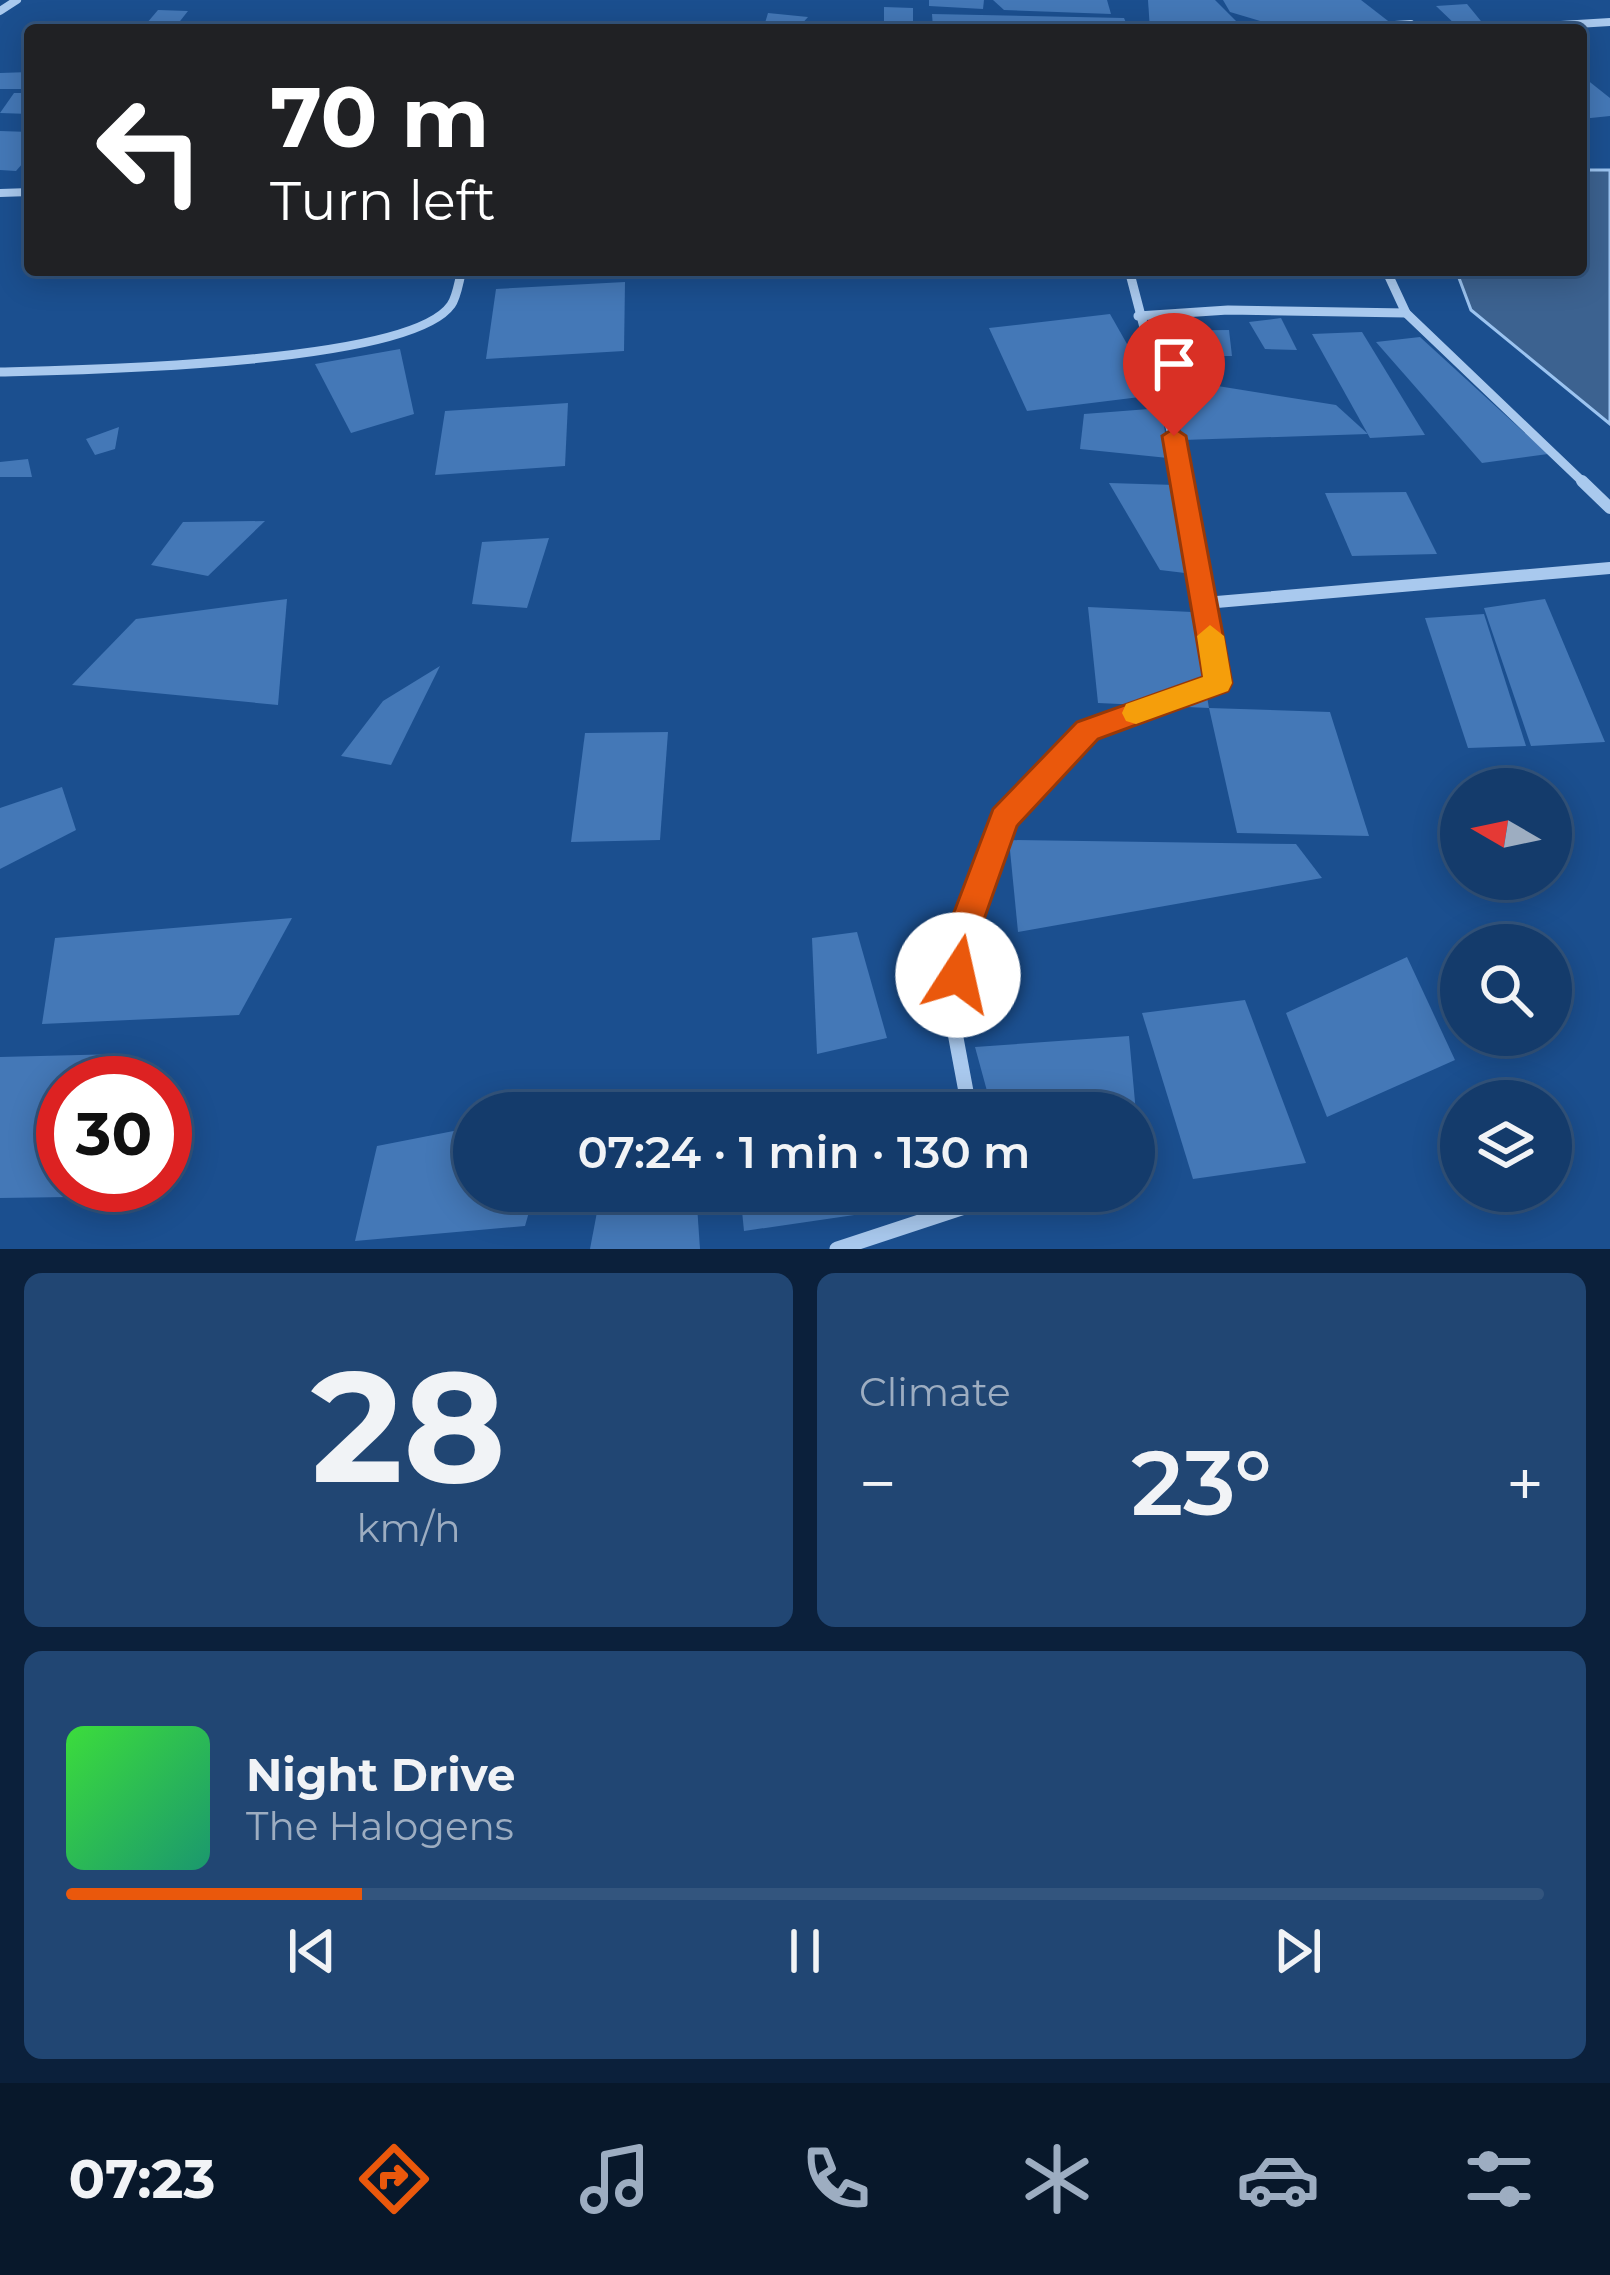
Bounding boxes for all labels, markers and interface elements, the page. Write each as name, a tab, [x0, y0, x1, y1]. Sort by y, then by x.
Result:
text: 70 m	[270, 66, 489, 168]
icon: left	[72, 72, 228, 228]
text: Turn left	[270, 168, 496, 234]
pin	[1123, 313, 1225, 436]
icon: arrive	[1141, 331, 1207, 397]
north arrow	[1440, 768, 1572, 900]
map controls	[1440, 768, 1572, 1212]
position arrow	[895, 912, 1021, 1038]
button: search	[1440, 924, 1572, 1056]
speed limit sign: 30	[36, 1056, 192, 1212]
button: layers	[1440, 1080, 1572, 1212]
text: 07:24 · 1 min · 130 m	[577, 1124, 1031, 1179]
text: 28	[311, 1331, 506, 1521]
text: Climate	[859, 1368, 1011, 1416]
text: 23°	[1131, 1428, 1272, 1538]
text: −	[859, 1443, 897, 1524]
text: +	[1506, 1443, 1544, 1524]
text: km/h	[356, 1504, 461, 1552]
text: Night Drive	[246, 1747, 515, 1802]
text: The Halogens	[246, 1802, 514, 1850]
icon: previous	[279, 1918, 345, 1984]
icon: pause	[772, 1918, 838, 1984]
icon: next	[1265, 1918, 1331, 1984]
icon: directions	[352, 2137, 436, 2221]
icon: music	[573, 2137, 657, 2221]
icon: phone	[794, 2137, 878, 2221]
icon: climate	[1015, 2137, 1099, 2221]
icon: car	[1236, 2137, 1320, 2221]
icon: filters	[1457, 2137, 1541, 2221]
text: 07:23	[69, 2146, 215, 2212]

